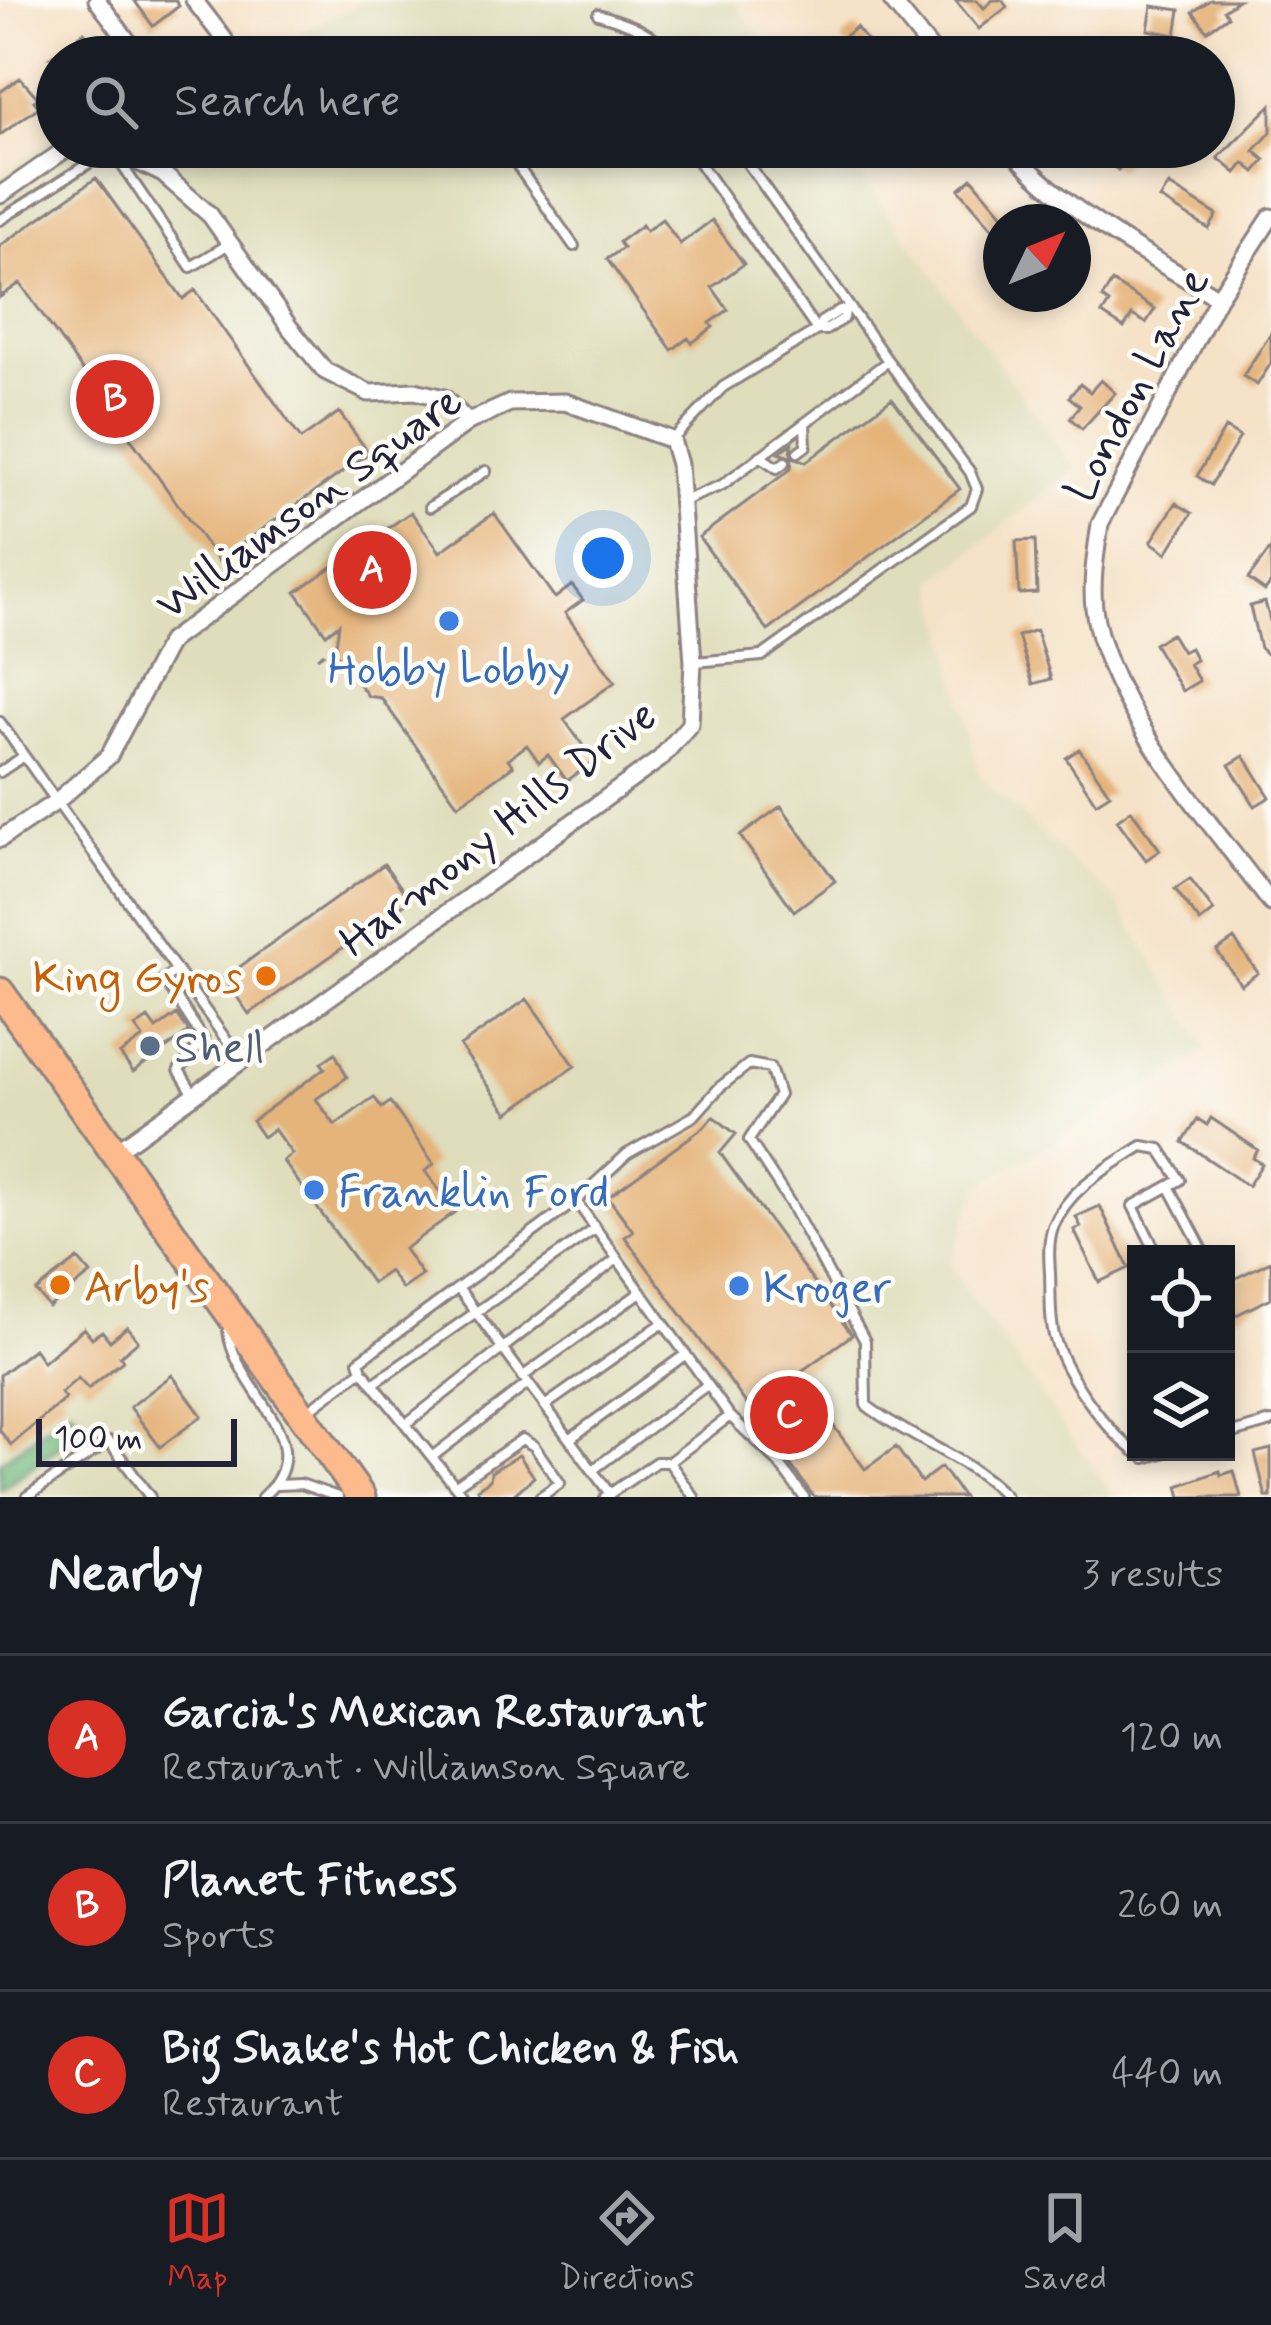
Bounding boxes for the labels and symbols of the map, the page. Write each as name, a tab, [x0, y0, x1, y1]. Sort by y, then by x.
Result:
north arrow	[983, 204, 1091, 312]
street label: London Lane	[1052, 258, 1225, 513]
pin: B	[76, 354, 154, 444]
street label: Williamson Square	[145, 373, 475, 635]
pin: A	[333, 525, 411, 615]
your location	[573, 528, 633, 588]
marker: Hobby Lobby	[436, 608, 462, 634]
place label: Hobby Lobby	[328, 641, 570, 700]
street label: Harmony Hills Drive	[328, 687, 670, 972]
place label: King Gyros	[32, 950, 242, 1013]
marker: King Gyros	[253, 963, 279, 989]
place label: Shell	[174, 1020, 265, 1079]
marker: Shell	[137, 1033, 163, 1059]
place label: Franklin Ford	[338, 1164, 609, 1223]
marker: Franklin Ford	[301, 1177, 327, 1203]
place label: Arby's	[84, 1259, 210, 1318]
place label: Kroger	[763, 1260, 891, 1319]
marker: Arby's	[47, 1272, 73, 1298]
marker: Kroger	[726, 1273, 752, 1299]
pin: C	[750, 1370, 828, 1460]
scale bar	[36, 1413, 237, 1466]

